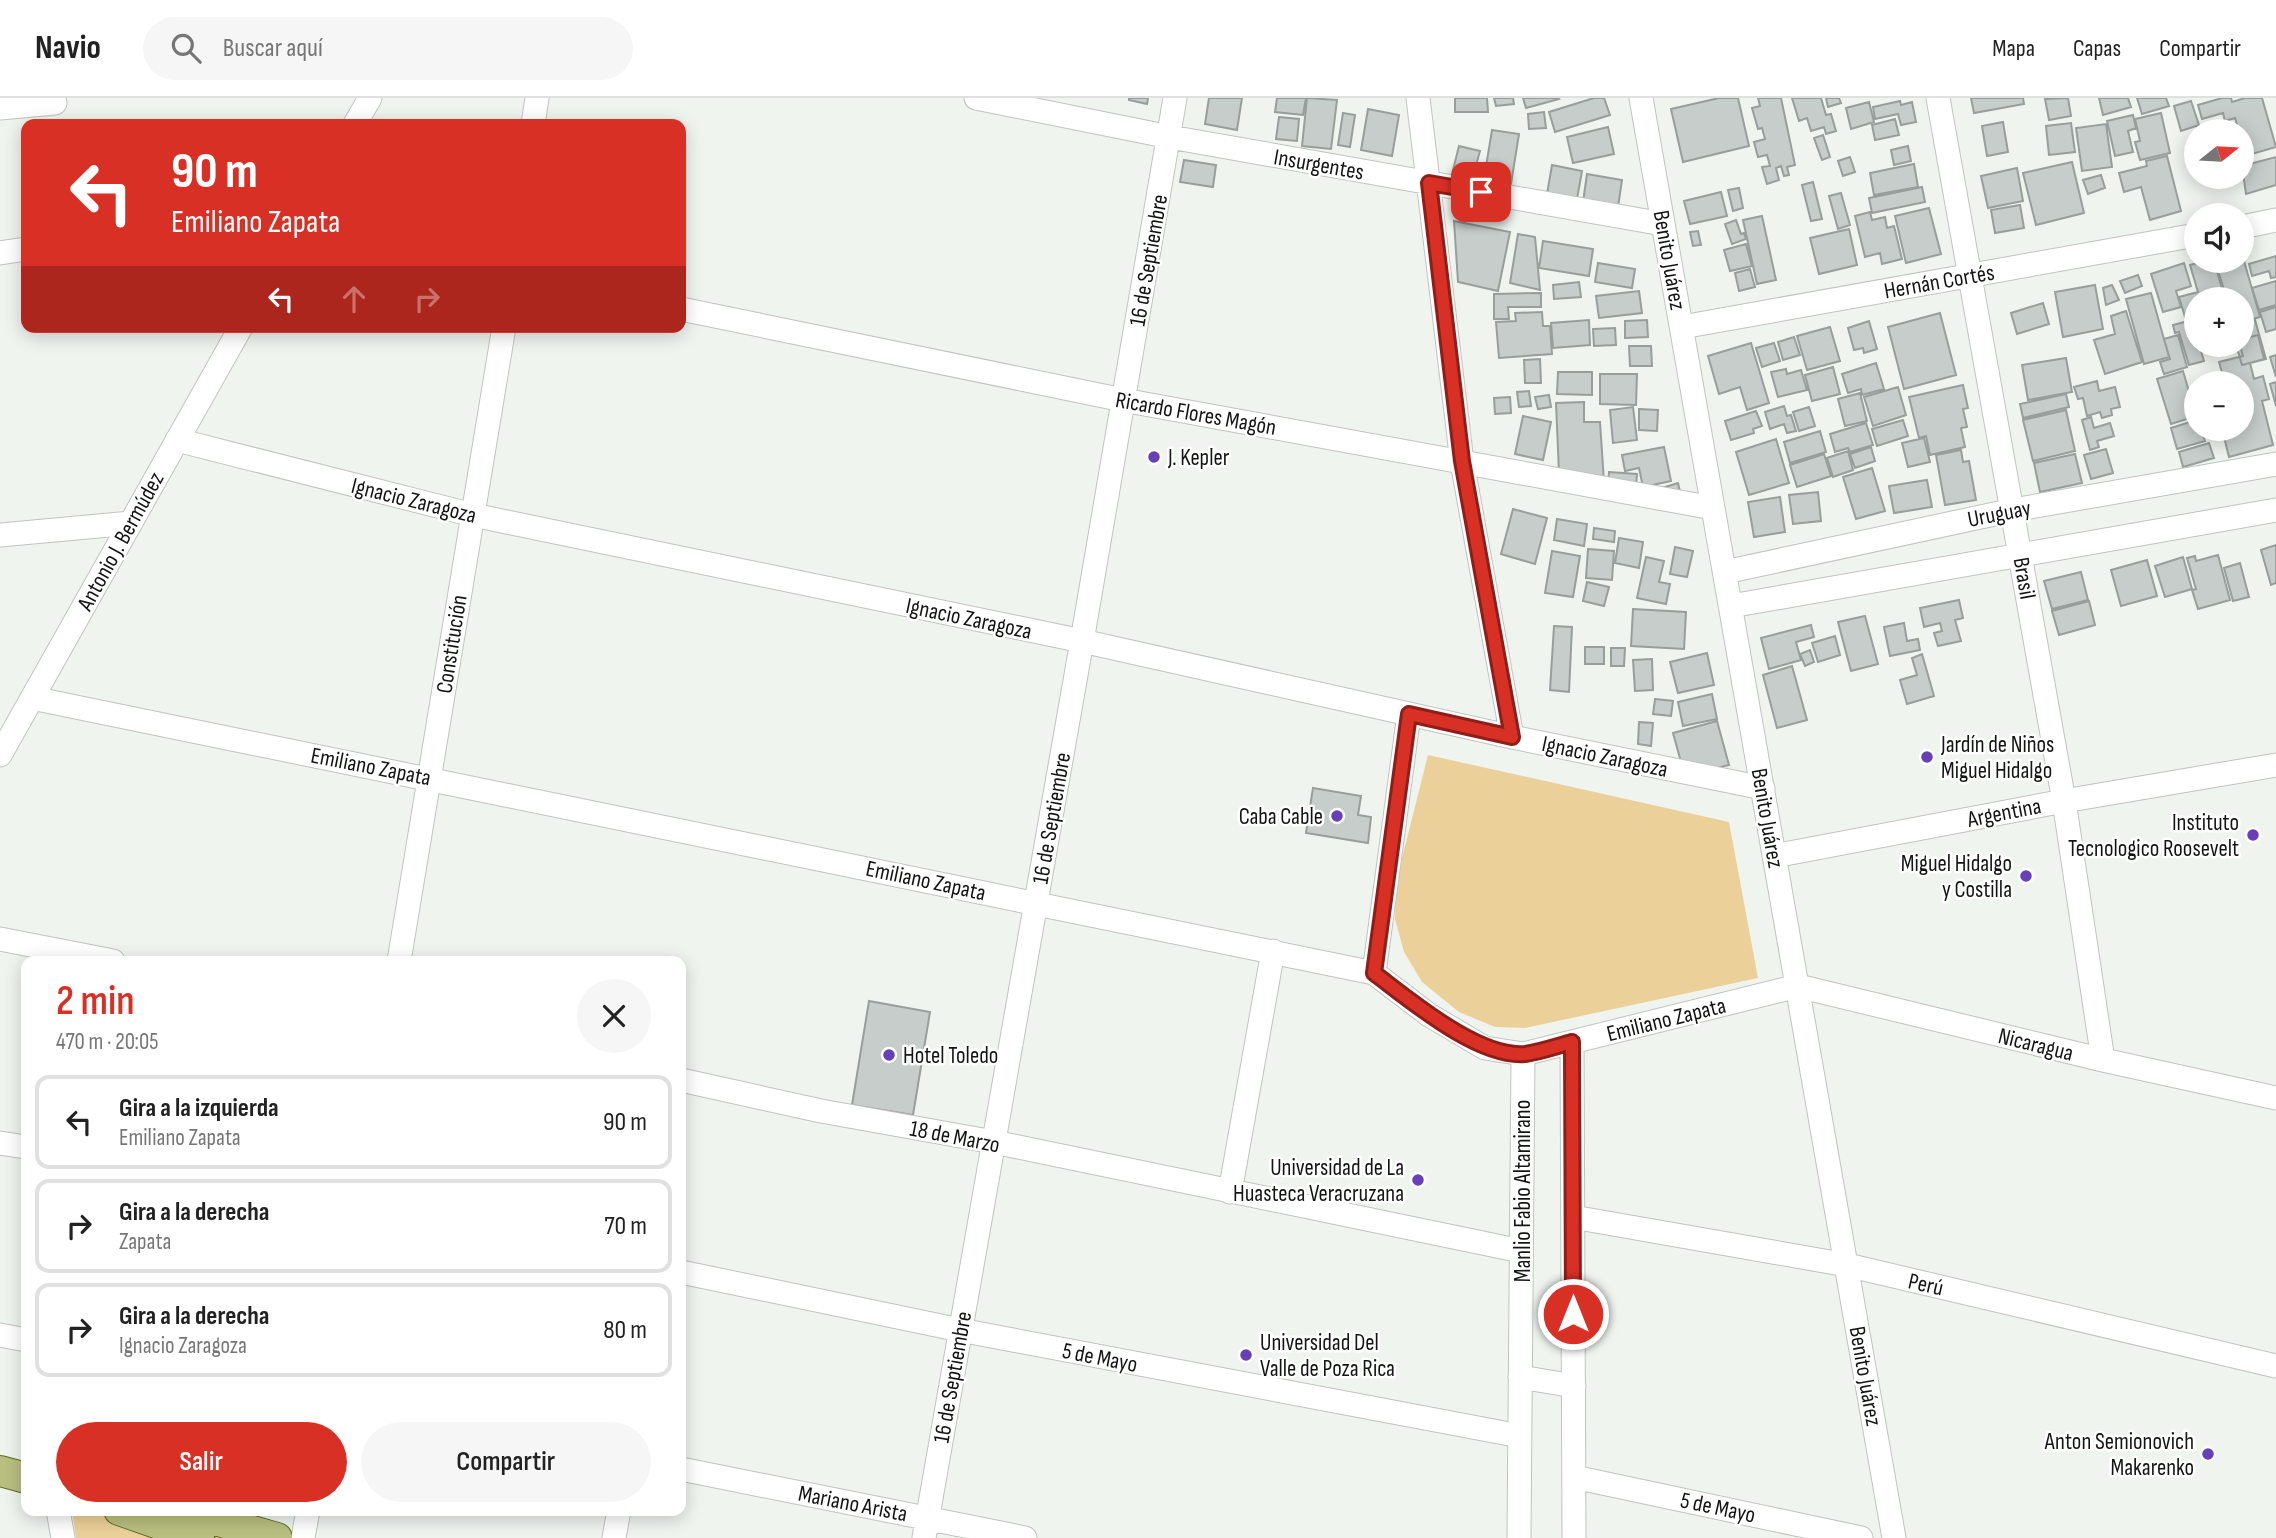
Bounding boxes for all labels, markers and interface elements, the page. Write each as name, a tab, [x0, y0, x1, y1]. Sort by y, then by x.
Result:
search box	[143, 17, 633, 80]
text: Navio	[35, 28, 101, 68]
icon: search	[167, 29, 205, 67]
text: Buscar aquí	[223, 33, 323, 64]
text: Mapa	[1992, 34, 2035, 63]
text: Capas	[2073, 34, 2121, 63]
text: Compartir	[2159, 34, 2241, 63]
north arrow	[2184, 119, 2254, 189]
map controls	[2184, 119, 2254, 441]
text: 90 m	[171, 143, 258, 202]
street label: Insurgentes	[1272, 143, 1366, 187]
icon: left	[56, 147, 147, 238]
pin	[1451, 162, 1511, 222]
icon: arrive	[1462, 173, 1500, 211]
street label: 16 de Septiembre	[1124, 192, 1174, 328]
text: Emiliano Zapata	[171, 203, 340, 242]
button: sound	[2184, 203, 2254, 273]
street label: Benito Juárez	[1646, 208, 1692, 312]
street label: Hernán Cortés	[1882, 259, 1996, 305]
icon: left	[262, 280, 300, 318]
icon: ahead	[335, 280, 373, 318]
icon: right	[408, 280, 446, 318]
button: +	[2184, 287, 2254, 357]
button: −	[2184, 371, 2254, 441]
street label: Ricardo Flores Magón	[1113, 386, 1278, 442]
place label: J. Kepler	[1167, 444, 1230, 472]
marker: J. Kepler	[1146, 449, 1162, 465]
street label: Antonio J. Bermúdez	[71, 467, 170, 616]
street label: Ignacio Zaragoza	[348, 472, 479, 530]
street label: Uruguay	[1965, 494, 2033, 534]
street label: Brasil	[2007, 555, 2041, 601]
street label: Ignacio Zaragoza	[903, 592, 1034, 646]
street label: Constitución	[430, 593, 474, 695]
street label: Ignacio Zaragoza	[1539, 730, 1670, 784]
place label: Jardín de Niños Miguel Hidalgo	[1940, 731, 2054, 785]
street label: Emiliano Zapata	[308, 742, 433, 792]
marker: Jardín de Niños Miguel Hidalgo	[1919, 749, 1935, 765]
street label: 16 de Septiembre	[1027, 750, 1077, 886]
street label: Benito Juárez	[1744, 766, 1790, 870]
street label: Argentina	[1964, 792, 2043, 834]
place label: Caba Cable	[1239, 803, 1323, 831]
marker: Caba Cable	[1329, 808, 1345, 824]
place label: Instituto Tecnologico Roosevelt	[2068, 809, 2239, 863]
marker: Instituto Tecnologico Roosevelt	[2245, 827, 2261, 843]
place label: Miguel Hidalgo y Costilla	[1901, 850, 2012, 904]
street label: Emiliano Zapata	[863, 855, 988, 907]
marker: Miguel Hidalgo y Costilla	[2018, 868, 2034, 884]
text: 2 min	[56, 976, 135, 1027]
button: close	[577, 979, 651, 1053]
street label: Emiliano Zapata	[1604, 992, 1729, 1048]
street label: Nicaragua	[1995, 1022, 2076, 1068]
text: 470 m · 20:05	[56, 1028, 158, 1056]
place label: Hotel Toledo	[903, 1042, 998, 1070]
marker: Hotel Toledo	[881, 1047, 897, 1063]
text: Gira a la izquierda	[119, 1093, 279, 1124]
street label: Manlio Fabio Altamirano	[1509, 1100, 1537, 1282]
icon: left	[60, 1103, 98, 1141]
text: 90 m	[603, 1107, 647, 1138]
street label: 18 de Marzo	[908, 1115, 1002, 1159]
text: Emiliano Zapata	[119, 1124, 241, 1152]
place label: Universidad de La Huasteca Veracruzana	[1233, 1154, 1404, 1208]
marker: Universidad de La Huasteca Veracruzana	[1410, 1172, 1426, 1188]
text: Gira a la derecha	[119, 1197, 269, 1228]
icon: right	[60, 1207, 98, 1245]
text: 70 m	[604, 1211, 647, 1242]
text: Zapata	[119, 1228, 171, 1256]
street label: Perú	[1905, 1267, 1946, 1303]
position arrow	[1536, 1277, 1610, 1351]
text: Gira a la derecha	[119, 1301, 269, 1332]
street label: 16 de Septiembre	[928, 1309, 978, 1445]
icon: right	[60, 1311, 98, 1349]
text: 80 m	[603, 1315, 647, 1346]
street label: Benito Juárez	[1842, 1324, 1888, 1428]
place label: Universidad Del Valle de Poza Rica	[1260, 1329, 1395, 1383]
text: Ignacio Zaragoza	[119, 1332, 247, 1360]
street label: 5 de Mayo	[1060, 1337, 1140, 1379]
marker: Universidad Del Valle de Poza Rica	[1238, 1347, 1254, 1363]
button: Salir	[56, 1422, 347, 1502]
button: Compartir	[361, 1422, 651, 1502]
place label: Anton Semionovich Makarenko	[2044, 1428, 2194, 1482]
marker: Anton Semionovich Makarenko	[2200, 1446, 2216, 1462]
street label: Mariano Arista	[796, 1480, 910, 1528]
street label: 5 de Mayo	[1678, 1486, 1758, 1530]

